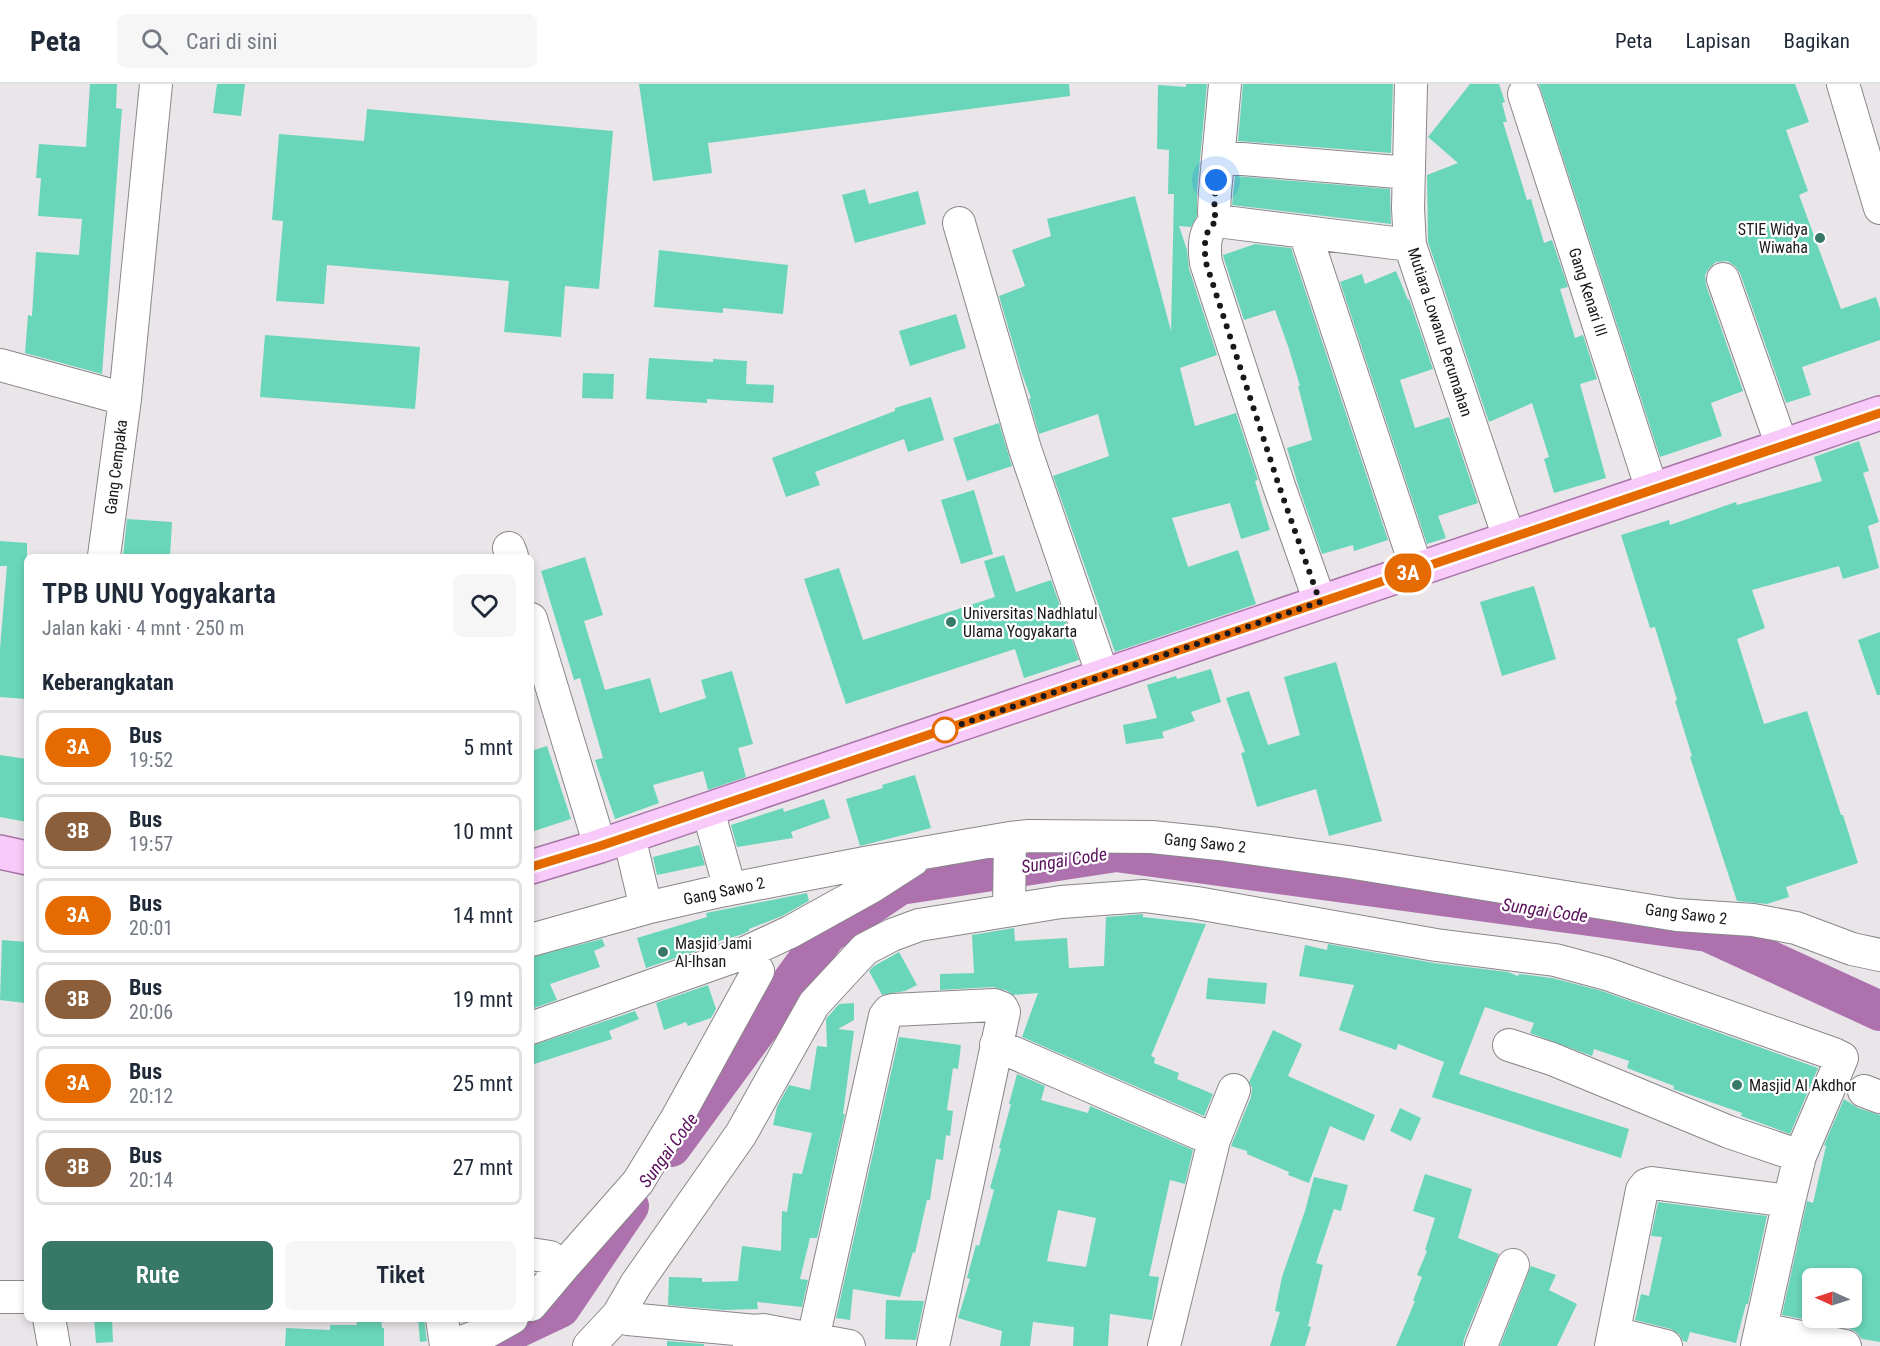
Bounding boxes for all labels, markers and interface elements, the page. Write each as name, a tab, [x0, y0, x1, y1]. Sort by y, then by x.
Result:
search box	[117, 14, 537, 68]
text: Peta	[30, 25, 81, 58]
icon: search	[138, 25, 171, 58]
text: Cari di sini	[186, 29, 278, 54]
text: Peta	[1615, 29, 1653, 53]
text: Lapisan	[1686, 29, 1751, 53]
text: Bagikan	[1784, 29, 1850, 53]
your location	[1201, 165, 1231, 195]
place label: STIE Widya Wiwaha	[1738, 220, 1808, 257]
marker: STIE Widya Wiwaha	[1813, 231, 1827, 245]
street label: Mutiara Lowanu Perumahan	[1404, 245, 1476, 419]
street label: Gang Kenari III	[1565, 245, 1611, 339]
street label: Gang Cempaka	[101, 418, 131, 516]
line badge: 3A	[1381, 554, 1435, 592]
text: 3A	[1396, 561, 1420, 585]
button: heart	[453, 574, 516, 637]
text: TPB UNU Yogyakarta	[42, 577, 276, 610]
place label: Universitas Nadhlatul Ulama Yogyakarta	[963, 604, 1098, 641]
marker: Universitas Nadhlatul Ulama Yogyakarta	[944, 615, 958, 629]
text: Jalan kaki · 4 mnt · 250 m	[42, 616, 244, 640]
text: Keberangkatan	[42, 670, 174, 695]
unlabelled marker	[932, 717, 958, 743]
text: Bus	[129, 723, 162, 748]
text: 3A	[66, 735, 90, 759]
text: 5 mnt	[463, 735, 513, 760]
text: 19:52	[129, 748, 173, 772]
text: Bus	[129, 807, 162, 832]
text: 3B	[67, 819, 89, 843]
text: 10 mnt	[453, 819, 513, 844]
street label: Gang Sawo 2	[1163, 829, 1247, 857]
text: 19:57	[129, 832, 173, 856]
water label: Sungai Code	[1020, 843, 1108, 877]
street label: Gang Sawo 2	[682, 873, 766, 909]
text: Bus	[129, 891, 162, 916]
water label: Sungai Code	[1501, 894, 1589, 926]
street label: Gang Sawo 2	[1644, 900, 1728, 928]
text: 3A	[66, 903, 90, 927]
text: 14 mnt	[453, 903, 513, 928]
text: 20:01	[129, 916, 173, 940]
place label: Masjid Jami Al-Ihsan	[675, 934, 752, 971]
marker: Masjid Jami Al-Ihsan	[656, 945, 670, 959]
text: Bus	[129, 975, 162, 1000]
text: 3B	[67, 987, 89, 1011]
text: 19 mnt	[453, 987, 513, 1012]
text: 20:06	[129, 1000, 173, 1024]
text: Bus	[129, 1059, 162, 1084]
text: 3A	[66, 1071, 90, 1095]
text: 25 mnt	[453, 1071, 513, 1096]
place label: Masjid Al Akdhor	[1749, 1076, 1856, 1095]
marker: Masjid Al Akdhor	[1730, 1078, 1744, 1092]
text: 20:12	[129, 1084, 173, 1108]
water label: Sungai Code	[634, 1109, 702, 1191]
text: Bus	[129, 1143, 162, 1168]
text: 3B	[67, 1155, 89, 1179]
text: 27 mnt	[453, 1155, 513, 1180]
text: 20:14	[129, 1168, 173, 1192]
button: Rute	[42, 1241, 273, 1310]
button: Tiket	[285, 1241, 516, 1310]
north arrow	[1802, 1268, 1862, 1328]
map controls	[1802, 1268, 1862, 1328]

